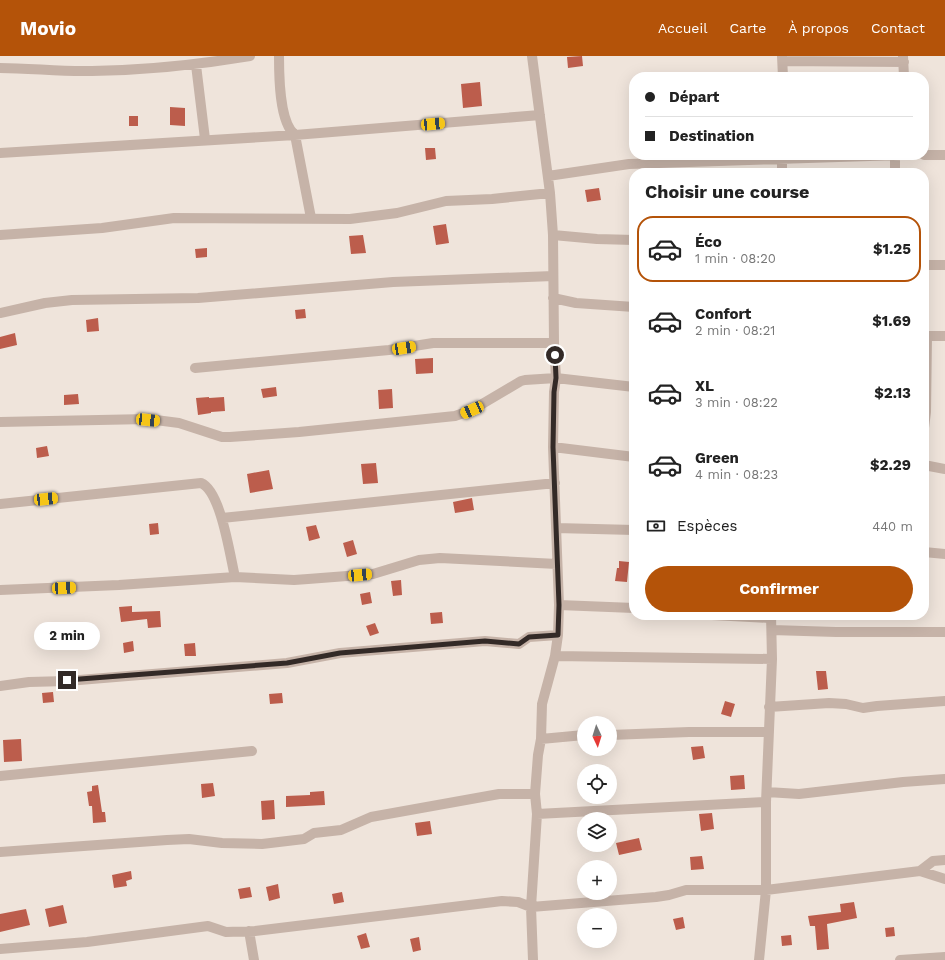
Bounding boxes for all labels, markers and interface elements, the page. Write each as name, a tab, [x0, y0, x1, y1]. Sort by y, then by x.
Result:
text: Movio	[20, 17, 76, 40]
text: Accueil	[658, 20, 707, 36]
text: Carte	[729, 20, 766, 36]
text: À propos	[788, 20, 849, 36]
text: Contact	[871, 20, 925, 36]
text: Départ	[669, 88, 719, 106]
car	[421, 117, 445, 131]
text: Destination	[669, 127, 754, 145]
text: Choisir une course	[645, 181, 809, 202]
icon: car	[647, 231, 683, 267]
text: Éco	[695, 233, 722, 251]
text: $1.25	[873, 240, 911, 258]
text: 1 min · 08:20	[695, 251, 776, 266]
icon: car	[647, 303, 683, 339]
text: Confort	[695, 305, 751, 323]
text: $1.69	[872, 312, 911, 330]
text: 2 min · 08:21	[695, 323, 775, 338]
car	[391, 340, 417, 356]
route start	[546, 346, 564, 364]
icon: car	[647, 375, 683, 411]
text: XL	[695, 377, 714, 395]
text: $2.13	[874, 384, 911, 402]
text: 3 min · 08:22	[695, 395, 778, 410]
car	[459, 400, 485, 420]
car	[135, 413, 161, 427]
icon: car	[647, 447, 683, 483]
text: Green	[695, 449, 739, 467]
text: $2.29	[870, 456, 911, 474]
text: 4 min · 08:23	[695, 467, 778, 482]
car	[33, 492, 59, 506]
icon: cash	[645, 515, 667, 537]
text: Espèces	[677, 517, 738, 535]
text: 440 m	[872, 519, 913, 534]
button: Confirmer	[645, 566, 913, 612]
car	[348, 568, 372, 582]
car	[52, 581, 76, 595]
callout: 2 min	[34, 622, 100, 650]
text: 2 min	[49, 628, 85, 643]
route end	[58, 671, 76, 689]
north arrow	[577, 716, 617, 756]
map controls	[577, 716, 617, 948]
button: locate	[577, 764, 617, 804]
button: layers	[577, 812, 617, 852]
button: +	[577, 860, 617, 900]
button: −	[577, 908, 617, 948]

